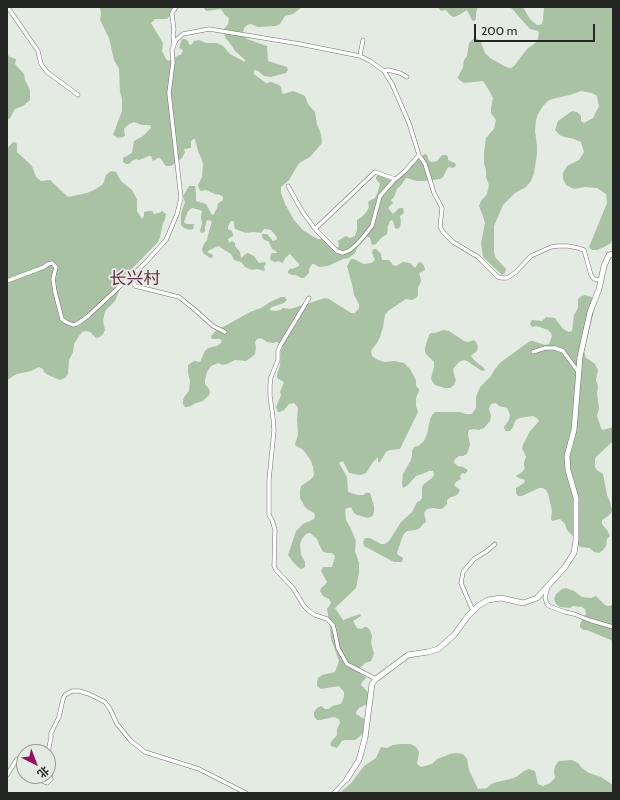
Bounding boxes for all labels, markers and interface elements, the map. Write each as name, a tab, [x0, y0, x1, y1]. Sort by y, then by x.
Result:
scale bar	[476, 16, 597, 42]
text: 200 m	[481, 23, 517, 38]
district label: 长兴村	[110, 269, 160, 289]
north arrow	[16, 744, 56, 784]
text: 北	[35, 763, 52, 781]

